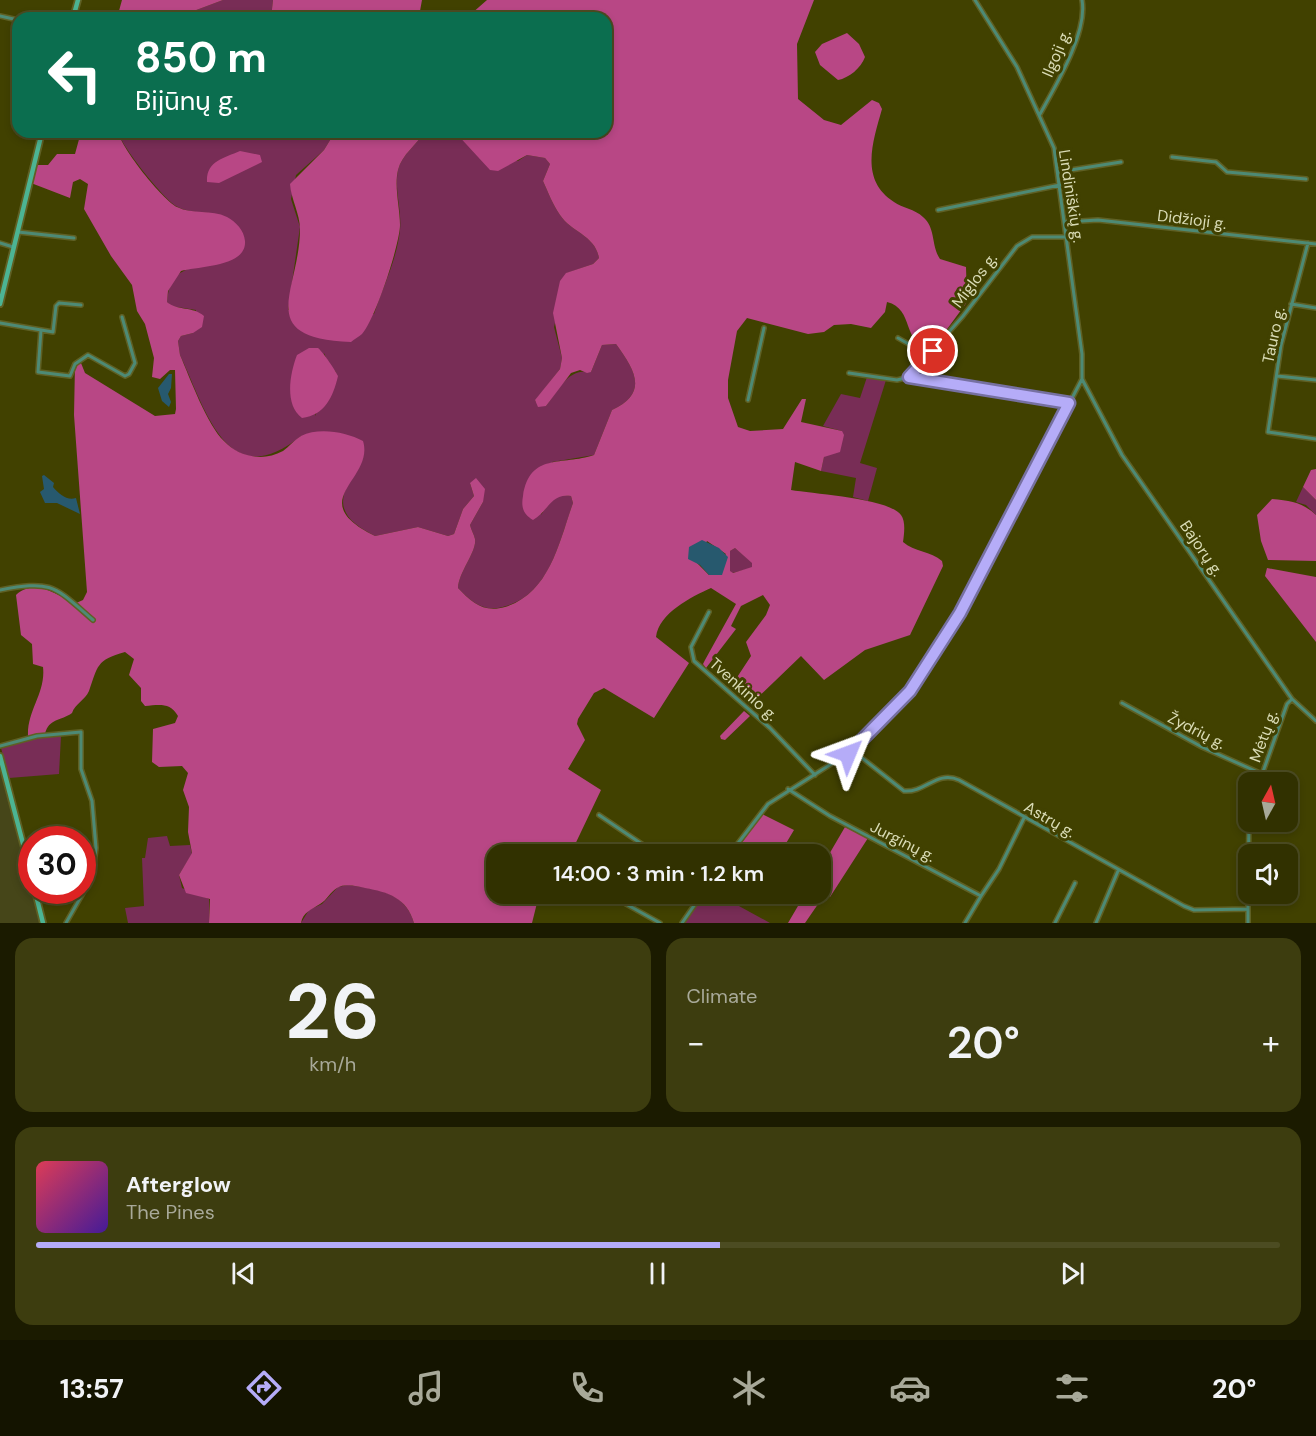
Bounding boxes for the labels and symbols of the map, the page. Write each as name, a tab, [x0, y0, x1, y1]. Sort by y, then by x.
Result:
street label: Ilgoji g.	[1037, 26, 1076, 80]
street label: Lindiniškių g.	[1054, 148, 1089, 244]
street label: Didžioji g.	[1156, 205, 1228, 234]
street label: Miglos g.	[947, 249, 1002, 312]
street label: Tauro g.	[1257, 305, 1290, 365]
pin	[907, 325, 958, 376]
street label: Bajorų g.	[1175, 516, 1228, 580]
street label: Tvenkinio g.	[705, 653, 782, 726]
street label: Žydrių g.	[1164, 707, 1229, 754]
street label: Mėtų g.	[1244, 707, 1283, 765]
position arrow	[816, 722, 880, 786]
north arrow	[1238, 772, 1298, 832]
street label: Astrų g.	[1020, 796, 1079, 843]
street label: Jurginų g.	[867, 816, 939, 867]
speed limit sign: 30	[18, 826, 96, 904]

